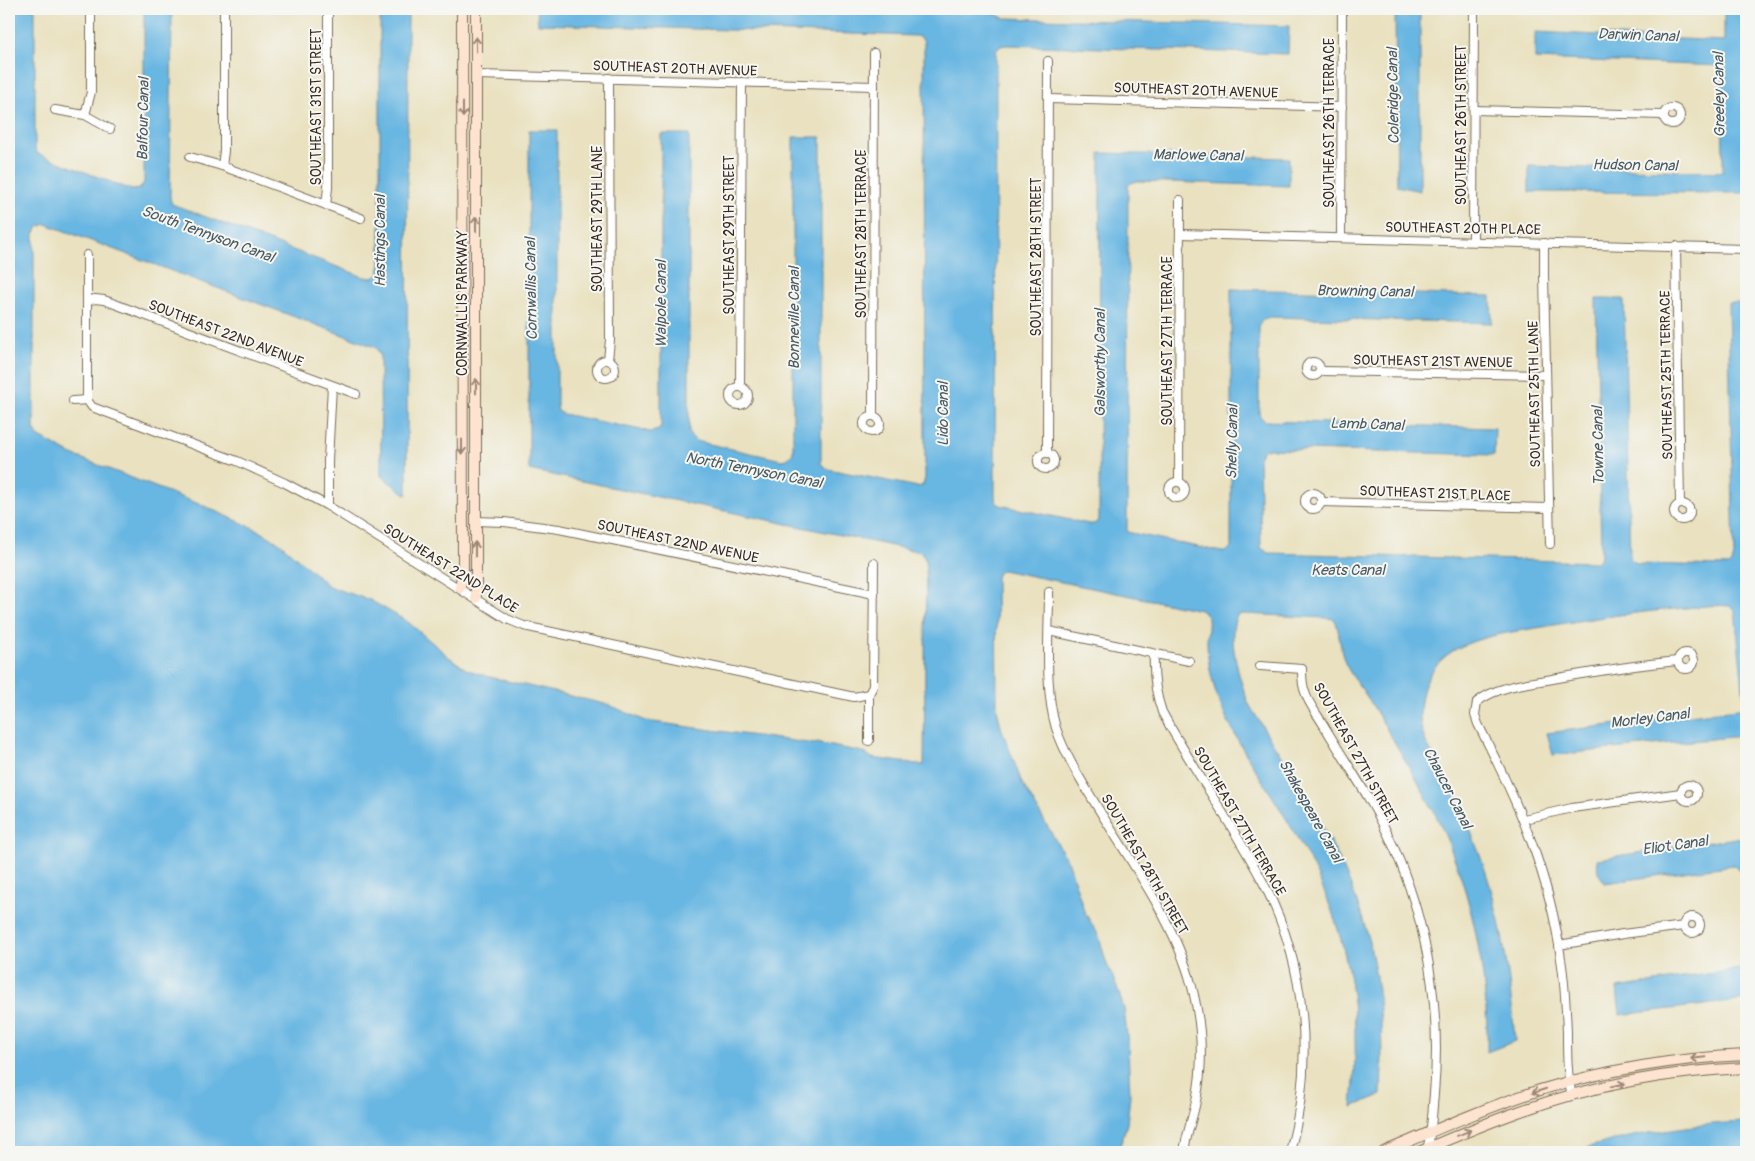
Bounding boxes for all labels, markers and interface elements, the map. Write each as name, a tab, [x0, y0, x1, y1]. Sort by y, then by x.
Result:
water label: Darwin Canal	[1597, 25, 1680, 46]
street label: SOUTHEAST 31ST STREET	[308, 28, 325, 185]
one-way arrow	[471, 36, 481, 52]
street label: SOUTHEAST 26TH TERRACE	[1321, 38, 1338, 208]
street label: SOUTHEAST 26TH STREET	[1453, 45, 1470, 205]
water label: Coleridge Canal	[1383, 46, 1404, 144]
water label: Greeley Canal	[1709, 51, 1730, 138]
street label: SOUTHEAST 20TH AVENUE	[592, 57, 758, 80]
water label: Balfour Canal	[133, 76, 154, 161]
street label: SOUTHEAST 20TH AVENUE	[1113, 79, 1279, 102]
one-way arrow	[458, 102, 468, 118]
water label: Marlowe Canal	[1153, 145, 1245, 166]
street label: SOUTHEAST 29TH LANE	[589, 146, 606, 292]
street label: SOUTHEAST 28TH TERRACE	[853, 149, 870, 319]
street label: SOUTHEAST 29TH STREET	[721, 155, 738, 315]
water label: Hudson Canal	[1592, 155, 1679, 176]
street label: SOUTHEAST 28TH STREET	[1028, 177, 1045, 337]
water label: Hastings Canal	[371, 193, 390, 287]
water label: South Tennyson Canal	[139, 202, 278, 268]
one-way arrow	[471, 216, 481, 232]
street label: SOUTHEAST 20TH PLACE	[1385, 219, 1541, 238]
street label: CORNWALLIS PARKWAY	[454, 230, 471, 376]
water label: Cornwallis Canal	[521, 236, 542, 341]
street label: SOUTHEAST 27TH TERRACE	[1159, 256, 1176, 426]
water label: Walpole Canal	[652, 259, 671, 348]
water label: Bonneville Canal	[785, 265, 804, 369]
water label: Browning Canal	[1316, 281, 1415, 302]
street label: SOUTHEAST 25TH TERRACE	[1657, 290, 1676, 460]
street label: SOUTHEAST 22ND AVENUE	[146, 296, 306, 371]
water label: Galsworthy Canal	[1091, 307, 1110, 417]
street label: SOUTHEAST 25TH LANE	[1525, 320, 1544, 468]
street label: SOUTHEAST 21ST AVENUE	[1353, 352, 1513, 371]
one-way arrow	[471, 379, 481, 395]
water label: Lido Canal	[934, 380, 953, 446]
water label: Shelly Canal	[1222, 403, 1243, 480]
water label: Towne Canal	[1588, 405, 1609, 486]
water label: Lamb Canal	[1330, 414, 1406, 435]
one-way arrow	[457, 439, 467, 455]
water label: North Tennyson Canal	[684, 448, 825, 493]
street label: SOUTHEAST 21ST PLACE	[1359, 482, 1511, 505]
street label: SOUTHEAST 22ND AVENUE	[596, 516, 760, 567]
street label: SOUTHEAST 22ND PLACE	[380, 520, 521, 617]
one-way arrow	[471, 541, 480, 557]
water label: Keats Canal	[1311, 561, 1386, 580]
street label: SOUTHEAST 27TH STREET	[1309, 679, 1402, 827]
water label: Morley Canal	[1609, 704, 1692, 733]
street label: SOUTHEAST 27TH TERRACE	[1190, 744, 1289, 899]
water label: Chaucer Canal	[1419, 744, 1477, 833]
water label: Shakespeare Canal	[1274, 756, 1347, 867]
street label: SOUTHEAST 28TH STREET	[1097, 791, 1192, 938]
water label: Eliot Canal	[1641, 831, 1711, 860]
one-way arrow	[1690, 1053, 1706, 1063]
one-way arrow	[1610, 1080, 1626, 1089]
one-way arrow	[1531, 1087, 1547, 1096]
one-way arrow	[1456, 1128, 1471, 1137]

